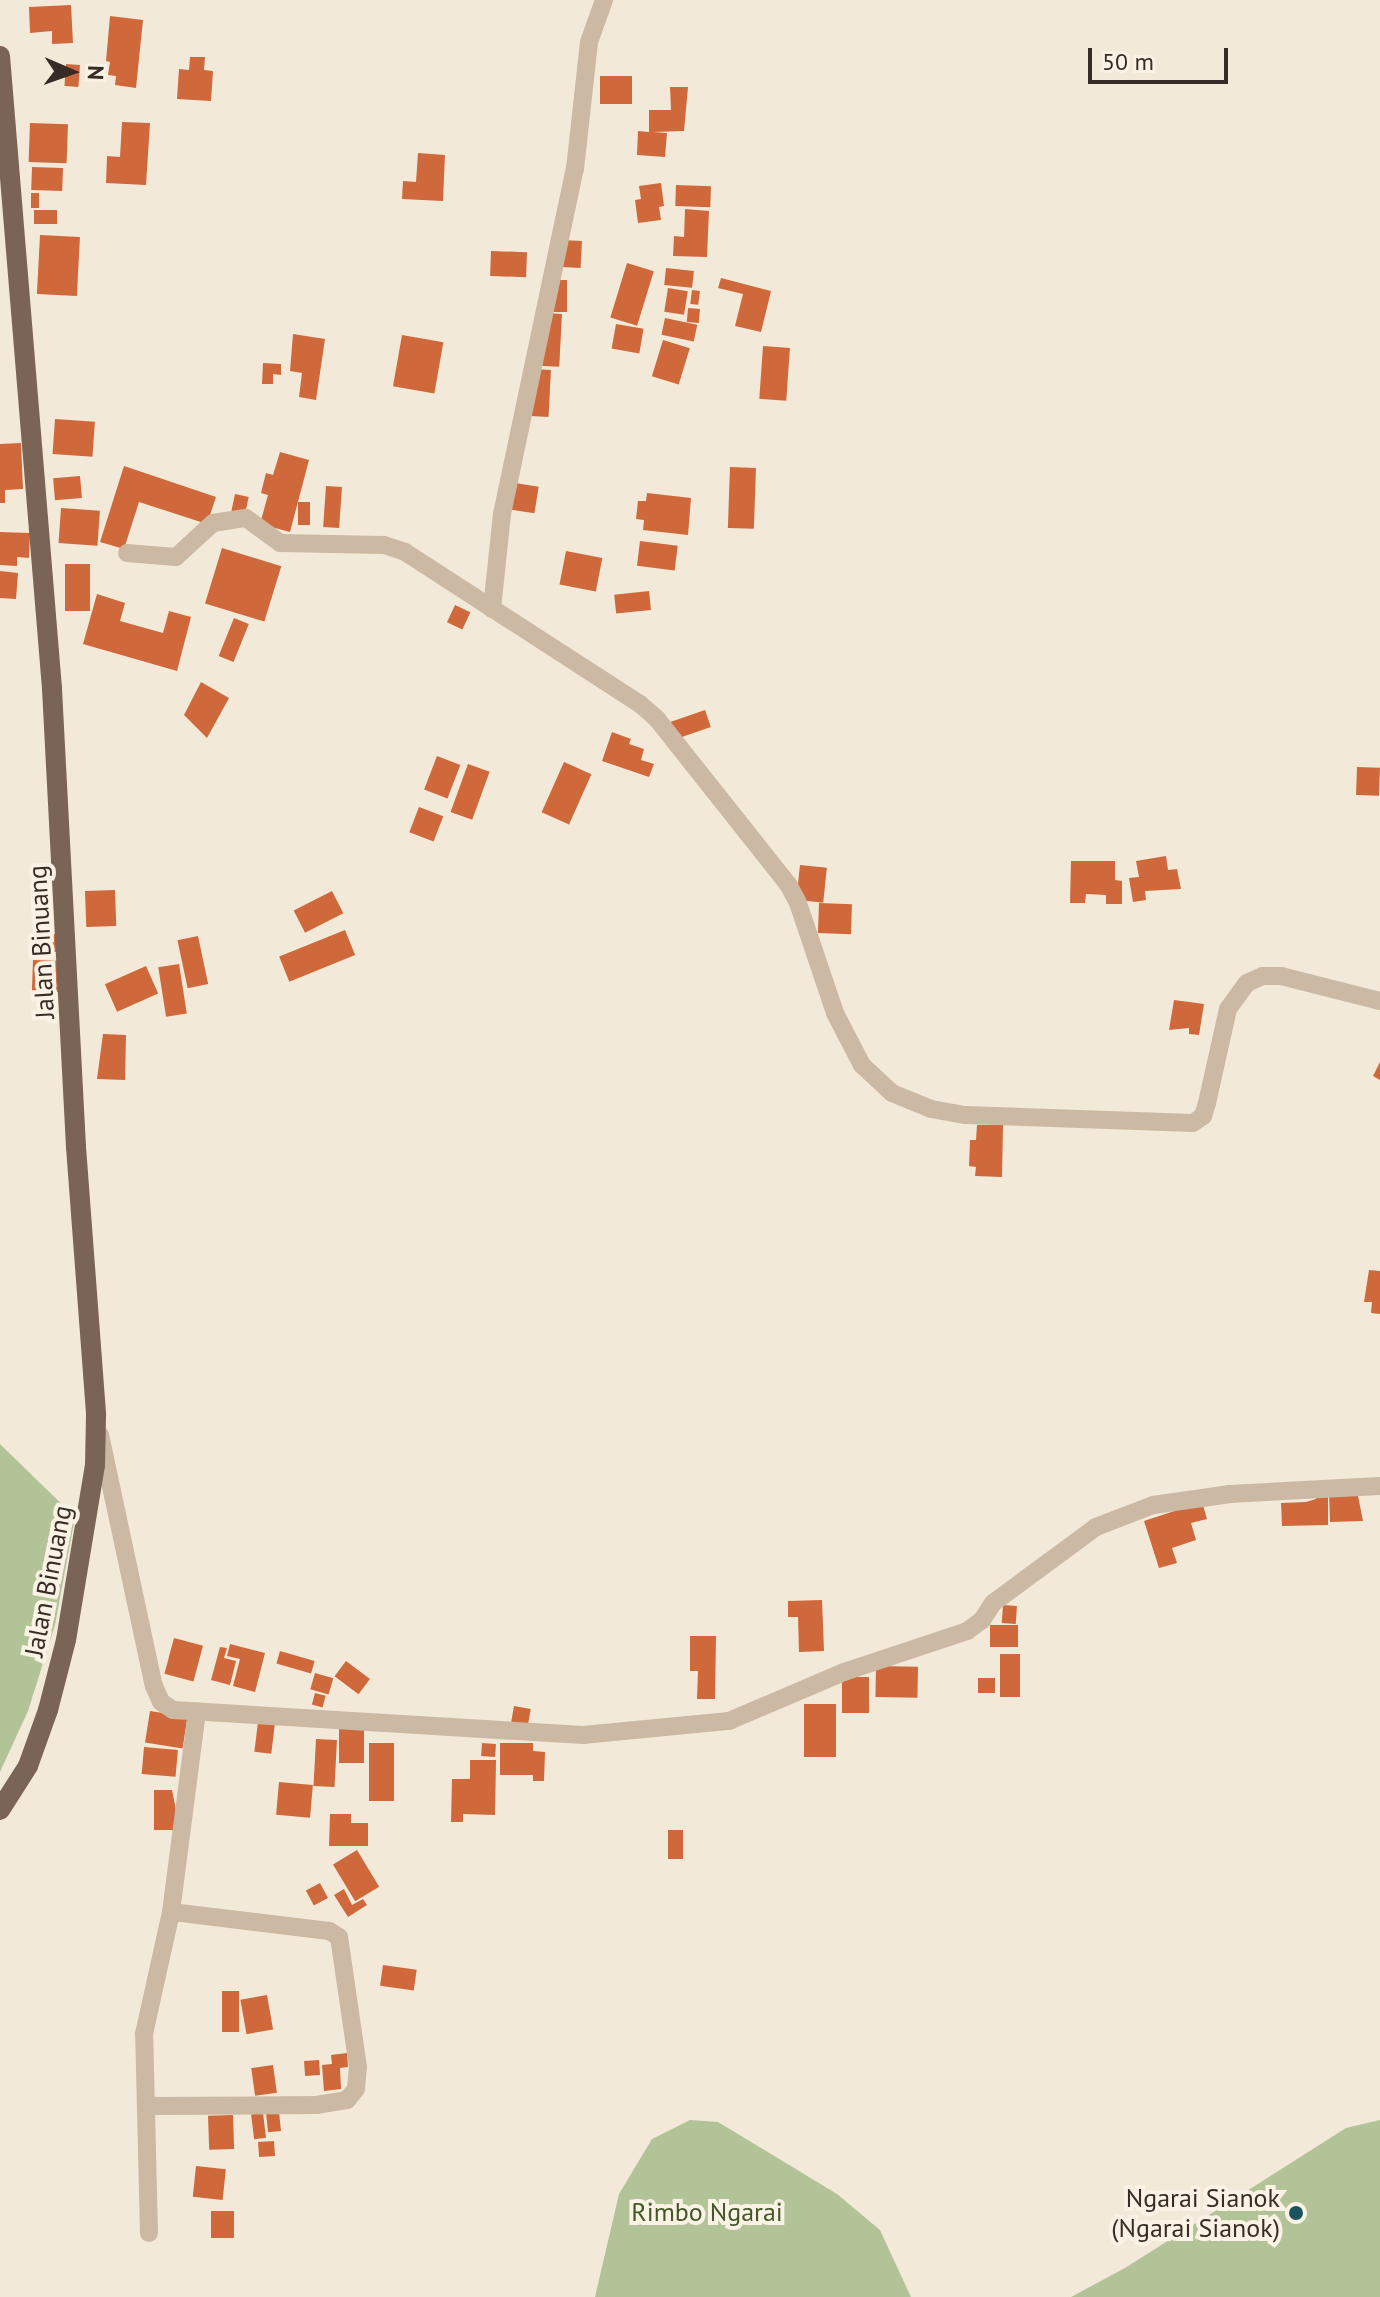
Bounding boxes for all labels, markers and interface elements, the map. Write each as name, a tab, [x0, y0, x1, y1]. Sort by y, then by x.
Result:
north arrow	[32, 32, 112, 112]
scale bar	[1092, 32, 1232, 82]
text: 50 m	[1102, 46, 1154, 77]
text: N	[82, 65, 110, 81]
street label: Jalan Binuang	[21, 864, 61, 1020]
street label: Jalan Binuang	[18, 1503, 78, 1659]
place label: Ngarai Sianok (Ngarai Sianok)	[1111, 2182, 1280, 2244]
park label: Rimbo Ngarai	[631, 2196, 783, 2228]
marker: Ngarai Sianok (Ngarai Sianok)	[1287, 2204, 1305, 2222]

